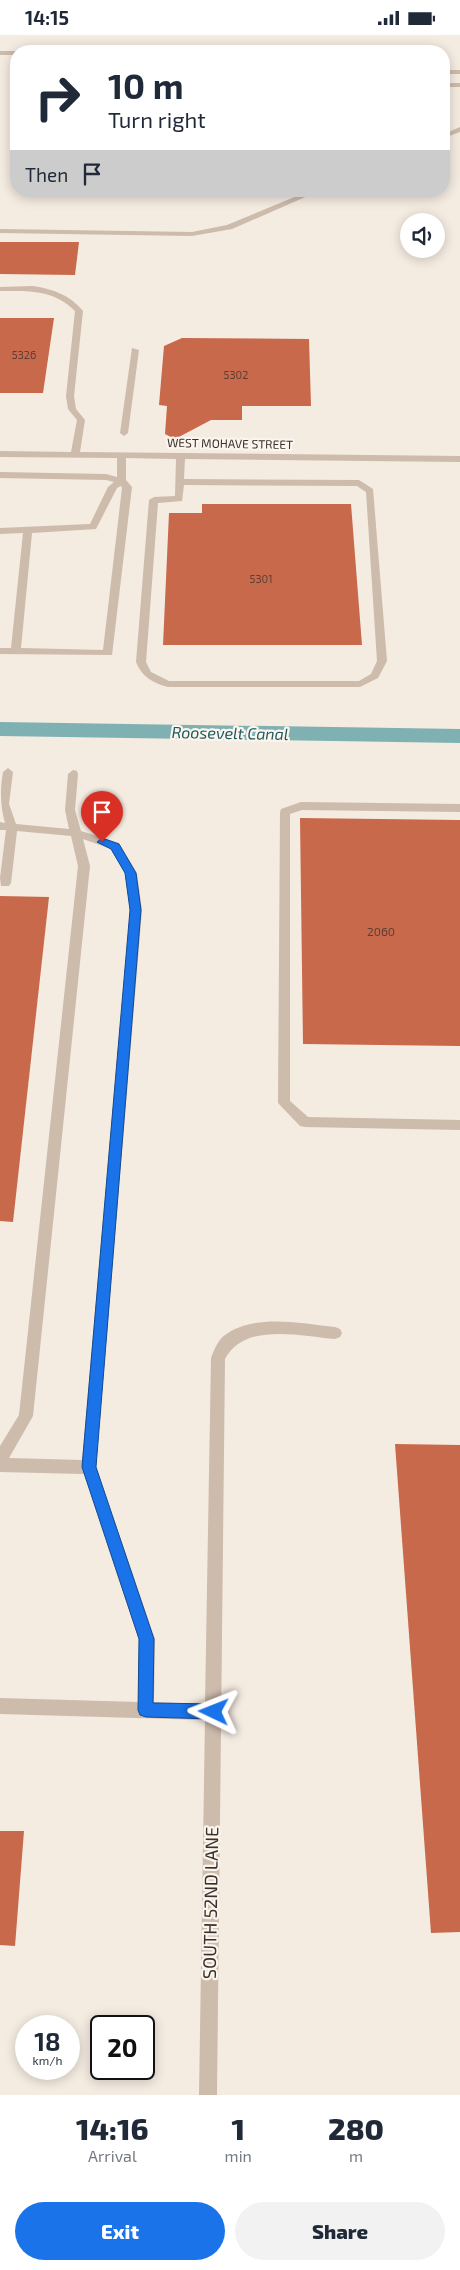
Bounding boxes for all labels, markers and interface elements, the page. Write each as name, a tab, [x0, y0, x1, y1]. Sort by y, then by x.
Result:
text: 14:15	[25, 6, 69, 29]
text: 10 m	[108, 64, 184, 106]
icon: right	[25, 65, 90, 130]
text: Turn right	[108, 106, 206, 132]
icon: arrive	[78, 160, 106, 188]
text: Then	[25, 163, 68, 186]
map controls	[400, 213, 445, 258]
button: sound	[400, 213, 445, 258]
house number: 5326	[12, 348, 36, 361]
house number: 5302	[224, 368, 248, 381]
street label: WEST MOHAVE STREET	[167, 435, 293, 451]
house number: 5301	[249, 572, 273, 585]
water label: Roosevelt Canal	[171, 722, 289, 743]
pin	[81, 791, 123, 842]
icon: arrive	[88, 798, 116, 826]
house number: 2060	[367, 924, 395, 938]
position arrow	[187, 1685, 239, 1737]
street label: SOUTH 52ND LANE	[198, 1827, 222, 1979]
speed limit sign: 20	[90, 2015, 155, 2080]
text: 18	[34, 2026, 61, 2056]
text: km/h	[33, 2053, 62, 2067]
text: 14:16	[76, 2110, 149, 2146]
text: 1	[231, 2110, 245, 2146]
text: 280	[328, 2110, 384, 2146]
text: Arrival	[88, 2146, 137, 2165]
text: min	[225, 2146, 252, 2165]
text: m	[349, 2146, 363, 2165]
button: Exit	[15, 2202, 225, 2260]
button: Share	[235, 2202, 445, 2260]

